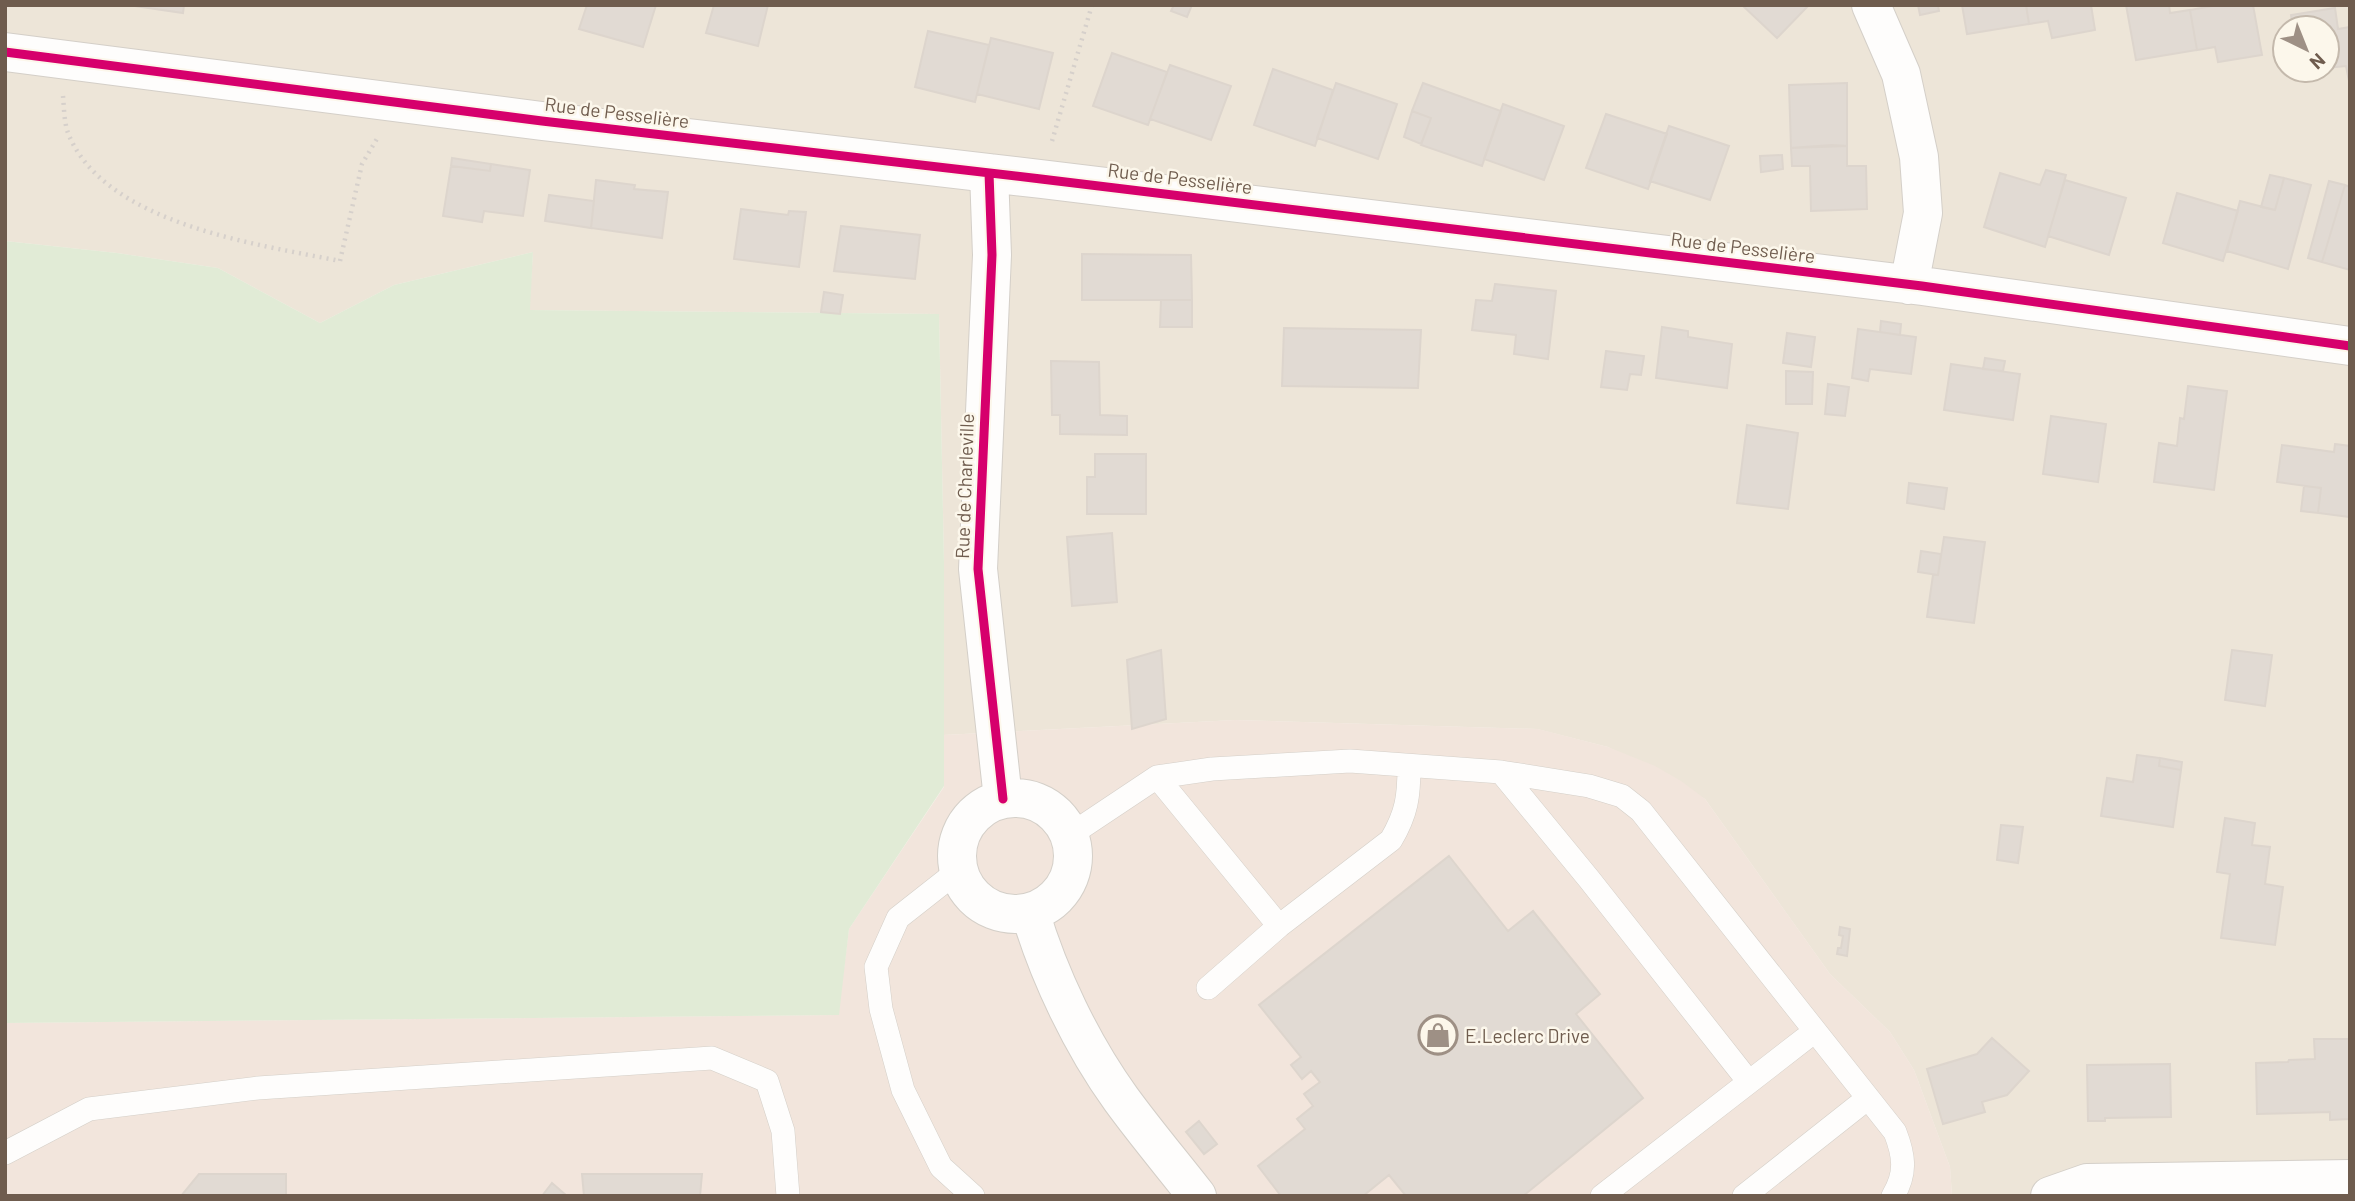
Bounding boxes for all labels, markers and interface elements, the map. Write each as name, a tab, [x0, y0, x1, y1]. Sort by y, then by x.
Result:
north arrow	[2271, 14, 2341, 84]
text: N	[2305, 49, 2330, 75]
street label: Rue de Pesselière	[543, 92, 691, 132]
street label: Rue de Pesselière	[1106, 158, 1254, 198]
street label: Rue de Pesselière	[1669, 227, 1817, 267]
street label: Rue de Charleville	[950, 413, 978, 559]
shop icon: E.Leclerc Drive	[1417, 1014, 1459, 1056]
place label: E.Leclerc Drive	[1465, 1024, 1590, 1047]

